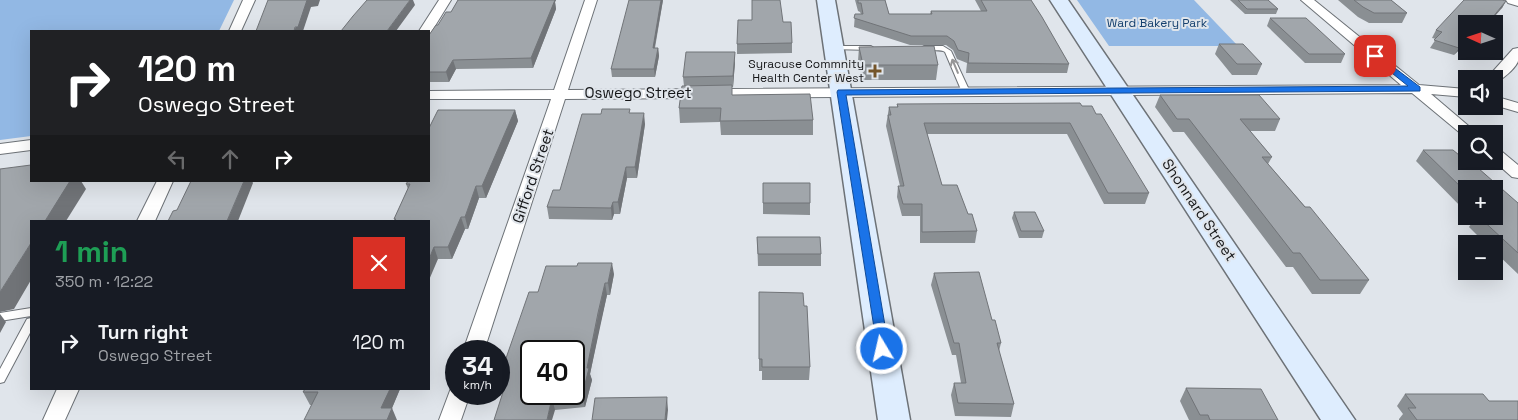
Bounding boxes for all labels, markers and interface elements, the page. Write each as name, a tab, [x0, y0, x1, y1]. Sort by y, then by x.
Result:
park label: Ward Bakery Park	[1107, 15, 1208, 31]
north arrow	[1458, 15, 1502, 60]
map controls	[1458, 15, 1503, 280]
pin	[1354, 35, 1396, 77]
icon: arrive	[1361, 42, 1389, 70]
text: 120 m	[138, 47, 236, 91]
icon: right	[55, 50, 120, 115]
place label: Syracuse Commnity Health Center West	[748, 56, 864, 86]
one-way arrow	[949, 59, 958, 74]
marker: Syracuse Commnity Health Center West	[868, 64, 882, 78]
button: sound	[1458, 70, 1503, 115]
street label: Oswego Street	[584, 83, 692, 102]
text: Oswego Street	[138, 90, 295, 118]
button: search	[1458, 125, 1503, 170]
street label: Gifford Street	[507, 126, 558, 226]
icon: left	[163, 145, 191, 173]
icon: ahead	[216, 145, 244, 173]
icon: right	[269, 145, 297, 173]
street label: Shonnard Street	[1158, 155, 1241, 265]
button: +	[1458, 180, 1503, 225]
text: 1 min	[55, 232, 128, 271]
button: −	[1458, 235, 1503, 280]
button: close	[353, 237, 405, 289]
text: 350 m · 12:22	[55, 271, 153, 292]
text: Turn right	[98, 320, 188, 345]
position arrow	[855, 322, 907, 374]
icon: right	[55, 329, 83, 357]
text: 120 m	[352, 330, 405, 355]
speed limit sign: 40	[520, 340, 585, 405]
text: Oswego Street	[98, 345, 212, 366]
text: 34	[462, 350, 493, 382]
text: km/h	[463, 377, 492, 393]

